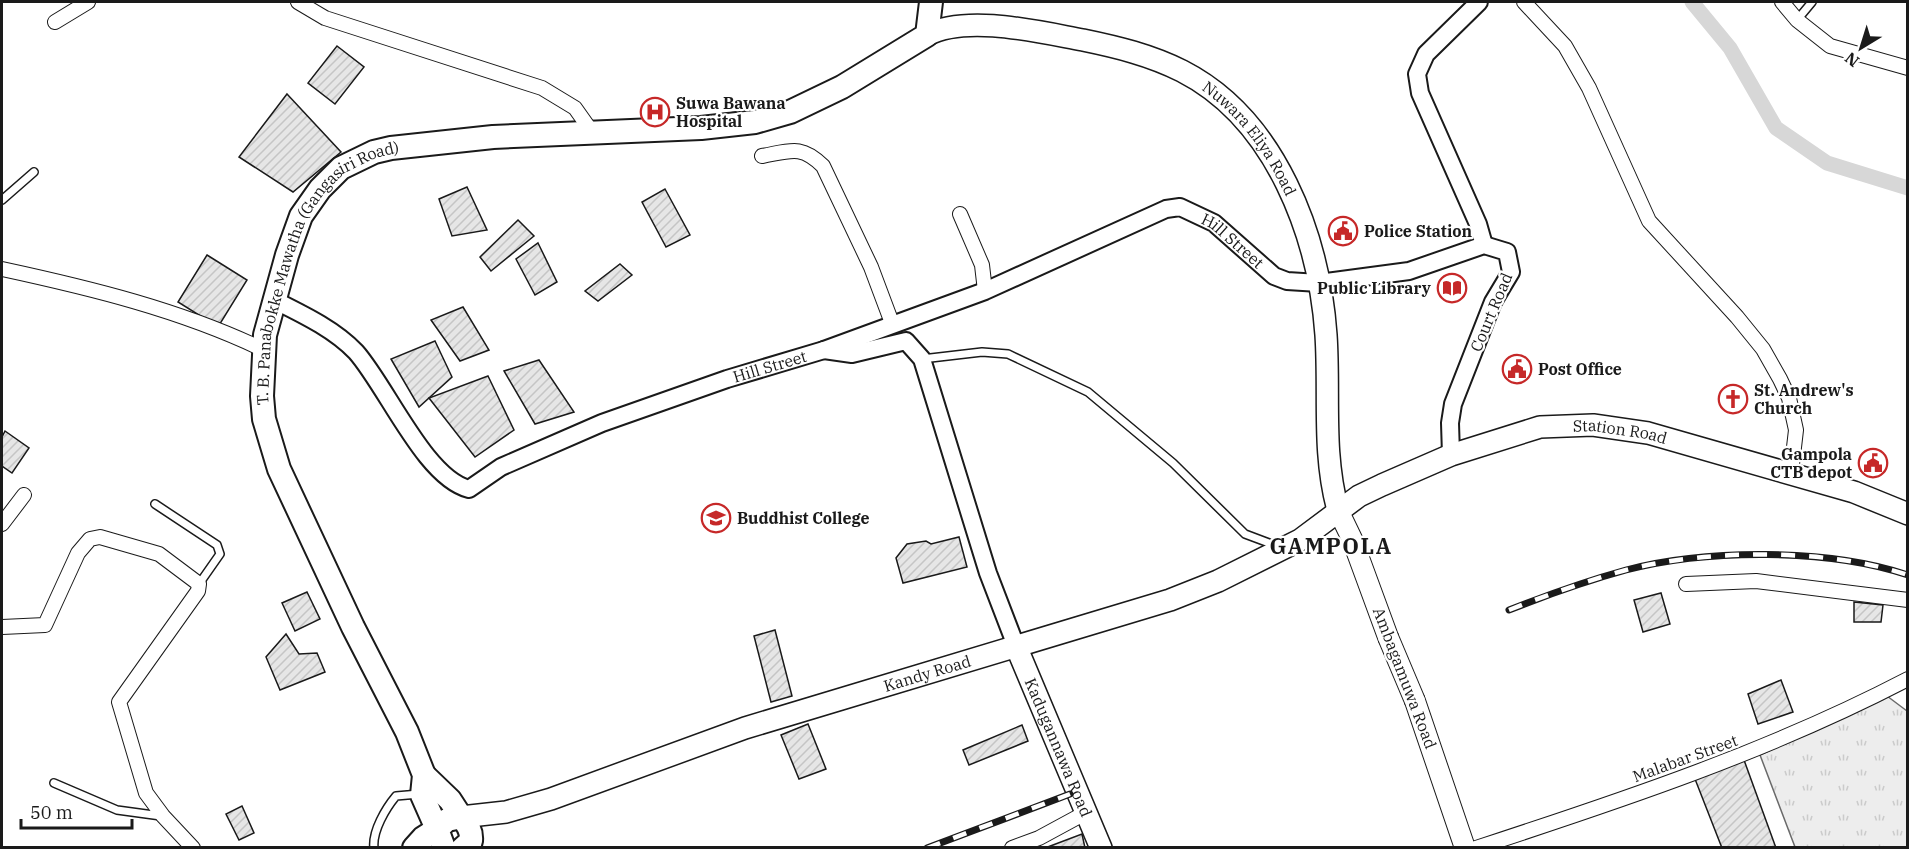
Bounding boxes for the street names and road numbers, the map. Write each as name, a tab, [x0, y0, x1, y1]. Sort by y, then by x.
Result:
street label: Nuwara Eliya Road	[1199, 76, 1301, 199]
street label: T. B. Panabokke Mawatha (Gangasiri Road)	[252, 137, 400, 406]
street label: Hill Street	[1198, 209, 1268, 273]
street label: Court Road	[1465, 269, 1517, 355]
street label: Hill Street	[730, 346, 809, 387]
street label: Station Road	[1572, 415, 1670, 448]
street label: Ambagamuwa Road	[1369, 604, 1441, 752]
street label: Kandy Road	[881, 650, 974, 696]
street label: Kadugannawa Road	[1021, 675, 1097, 820]
street label: Malabar Street	[1630, 730, 1741, 786]

